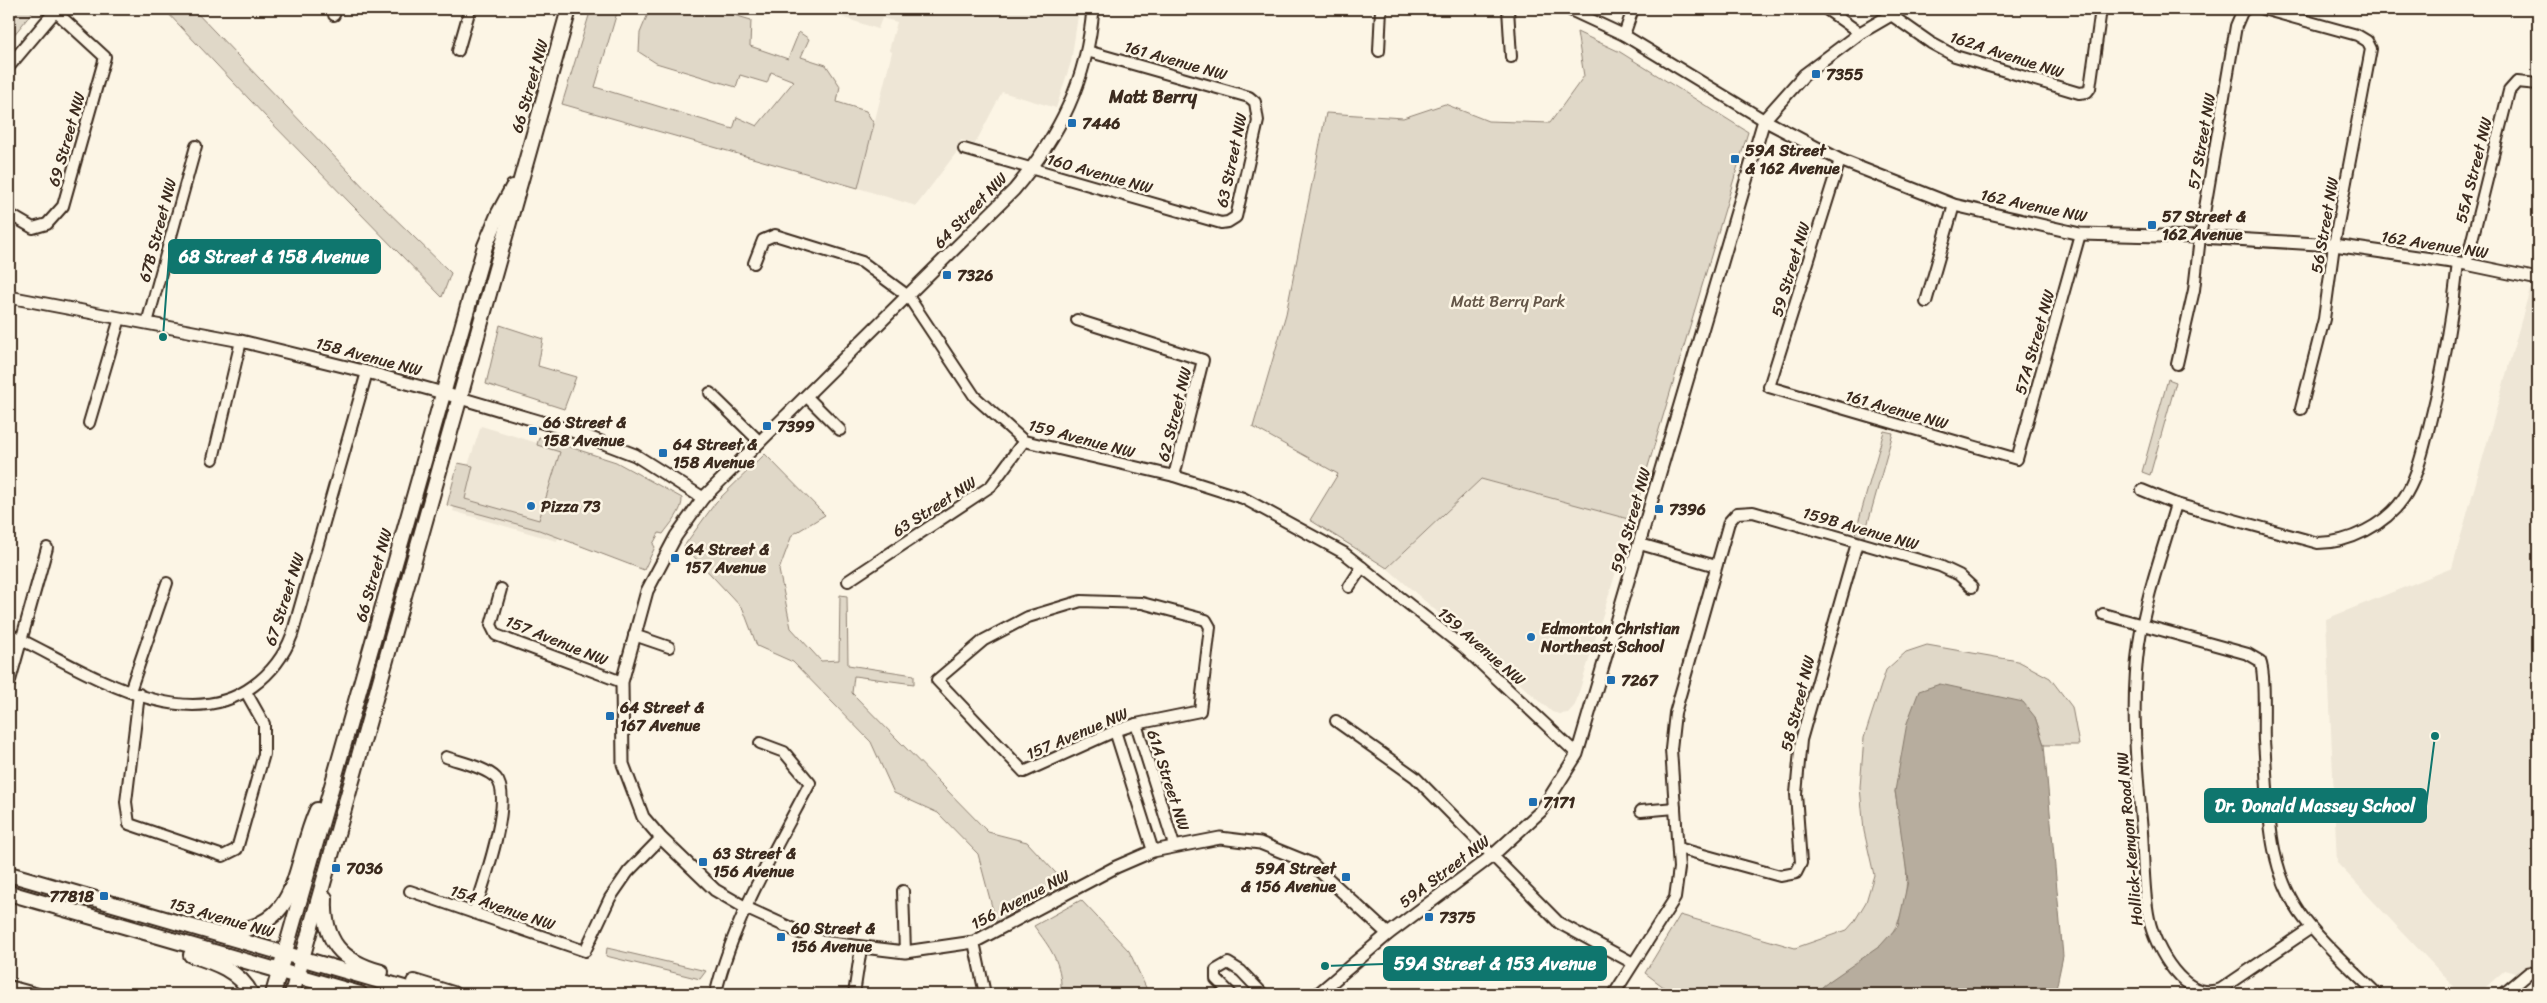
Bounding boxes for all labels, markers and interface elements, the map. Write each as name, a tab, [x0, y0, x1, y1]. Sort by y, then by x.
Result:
street label: 162A Avenue NW	[1946, 22, 2068, 87]
street label: 161 Avenue NW	[1121, 32, 1231, 89]
street label: 66 Street NW	[502, 35, 557, 137]
place label: 7355	[1826, 60, 1864, 89]
marker: 7355	[1810, 68, 1822, 80]
district label: Matt Berry	[1108, 81, 1198, 113]
street label: 69 Street NW	[39, 88, 94, 190]
street label: 57 Street NW	[2179, 90, 2224, 192]
place label: 7446	[1082, 109, 1120, 138]
street label: 63 Street NW	[1207, 110, 1256, 210]
street label: 55A Street NW	[2446, 114, 2501, 226]
marker: 7446	[1066, 117, 1078, 129]
place label: 59A Street & 162 Avenue	[1745, 136, 1840, 183]
street label: 160 Avenue NW	[1043, 145, 1157, 203]
marker: 59A Street & 162 Avenue	[1729, 153, 1741, 165]
street label: 64 Street NW	[926, 165, 1015, 256]
street label: 67B Street NW	[130, 174, 185, 285]
street label: 56 Street NW	[2302, 174, 2347, 276]
street label: 162 Avenue NW	[1978, 180, 2090, 231]
place label: 57 Street & 162 Avenue	[2162, 202, 2247, 249]
street label: 59 Street NW	[1762, 218, 1819, 320]
marker: 57 Street & 162 Avenue	[2146, 219, 2158, 231]
street label: 162 Avenue NW	[2379, 222, 2491, 267]
callout: 68 Street & 158 Avenue	[169, 240, 380, 273]
text: 68 Street & 158 Avenue	[178, 241, 370, 273]
place label: 7326	[957, 261, 993, 290]
marker: 7326	[941, 269, 953, 281]
street label: 57A Street NW	[2006, 286, 2063, 398]
park label: Matt Berry Park	[1451, 287, 1566, 316]
street label: 158 Avenue NW	[312, 328, 426, 385]
street label: 62 Street NW	[1149, 363, 1200, 465]
street label: 161 Avenue NW	[1842, 381, 1952, 438]
place label: 66 Street & 158 Avenue	[542, 408, 627, 455]
street label: 159 Avenue NW	[1025, 410, 1139, 467]
place label: 7399	[777, 412, 815, 441]
marker: 7399	[761, 420, 773, 432]
marker: 66 Street & 158 Avenue	[527, 425, 539, 437]
place label: 64 Street & 158 Avenue	[672, 430, 758, 477]
marker: 64 Street & 158 Avenue	[657, 447, 669, 459]
street label: 59A Street NW	[1602, 464, 1660, 576]
street label: 63 Street NW	[886, 468, 983, 545]
place label: Pizza 73	[541, 492, 601, 521]
place label: 7396	[1669, 495, 1706, 524]
street label: 159B Avenue NW	[1799, 498, 1923, 559]
marker: Pizza 73	[525, 500, 537, 512]
marker: 7396	[1653, 503, 1665, 515]
street label: 66 Street NW	[346, 524, 401, 626]
place label: 64 Street & 157 Avenue	[684, 535, 770, 582]
street label: 67 Street NW	[256, 548, 313, 650]
marker: 64 Street & 157 Avenue	[669, 552, 681, 564]
street label: 159 Avenue NW	[1431, 600, 1533, 694]
street label: 157 Avenue NW	[501, 607, 613, 674]
place label: Edmonton Christian Northeast School	[1540, 614, 1680, 661]
marker: Edmonton Christian Northeast School	[1525, 631, 1537, 643]
street label: 58 Street NW	[1772, 652, 1824, 754]
place label: 7267	[1621, 666, 1659, 695]
marker: 7267	[1605, 674, 1617, 686]
place label: 64 Street & 167 Avenue	[619, 693, 705, 740]
street label: 157 Avenue NW	[1021, 699, 1133, 768]
marker: 64 Street & 167 Avenue	[604, 710, 616, 722]
street label: 61A Street NW	[1139, 726, 1199, 835]
street label: Hollick-Kenyon Road NW	[2107, 751, 2152, 927]
place label: 7171	[1543, 788, 1575, 817]
callout: Dr. Donald Massey School	[2205, 789, 2426, 822]
text: Dr. Donald Massey School	[2215, 790, 2416, 822]
marker: 7171	[1527, 796, 1539, 808]
street label: 59A Street NW	[1392, 827, 1497, 916]
place label: 63 Street & 156 Avenue	[712, 839, 797, 886]
place label: 7036	[346, 854, 383, 883]
place label: 59A Street & 156 Avenue	[1241, 854, 1338, 901]
marker: 63 Street & 156 Avenue	[697, 856, 709, 868]
street label: 156 Avenue NW	[965, 861, 1075, 938]
marker: 7036	[330, 862, 342, 874]
marker: 59A Street & 156 Avenue	[1340, 871, 1352, 883]
street label: 154 Avenue NW	[446, 876, 560, 939]
place label: 77818	[50, 882, 94, 911]
street label: 153 Avenue NW	[166, 889, 278, 946]
marker: 77818	[98, 890, 110, 902]
place label: 7375	[1439, 903, 1476, 932]
marker: 7375	[1423, 911, 1435, 923]
place label: 60 Street & 156 Avenue	[790, 914, 876, 961]
marker: 60 Street & 156 Avenue	[775, 931, 787, 943]
callout: 59A Street & 153 Avenue	[1384, 947, 1606, 980]
text: 59A Street & 153 Avenue	[1394, 948, 1596, 980]

